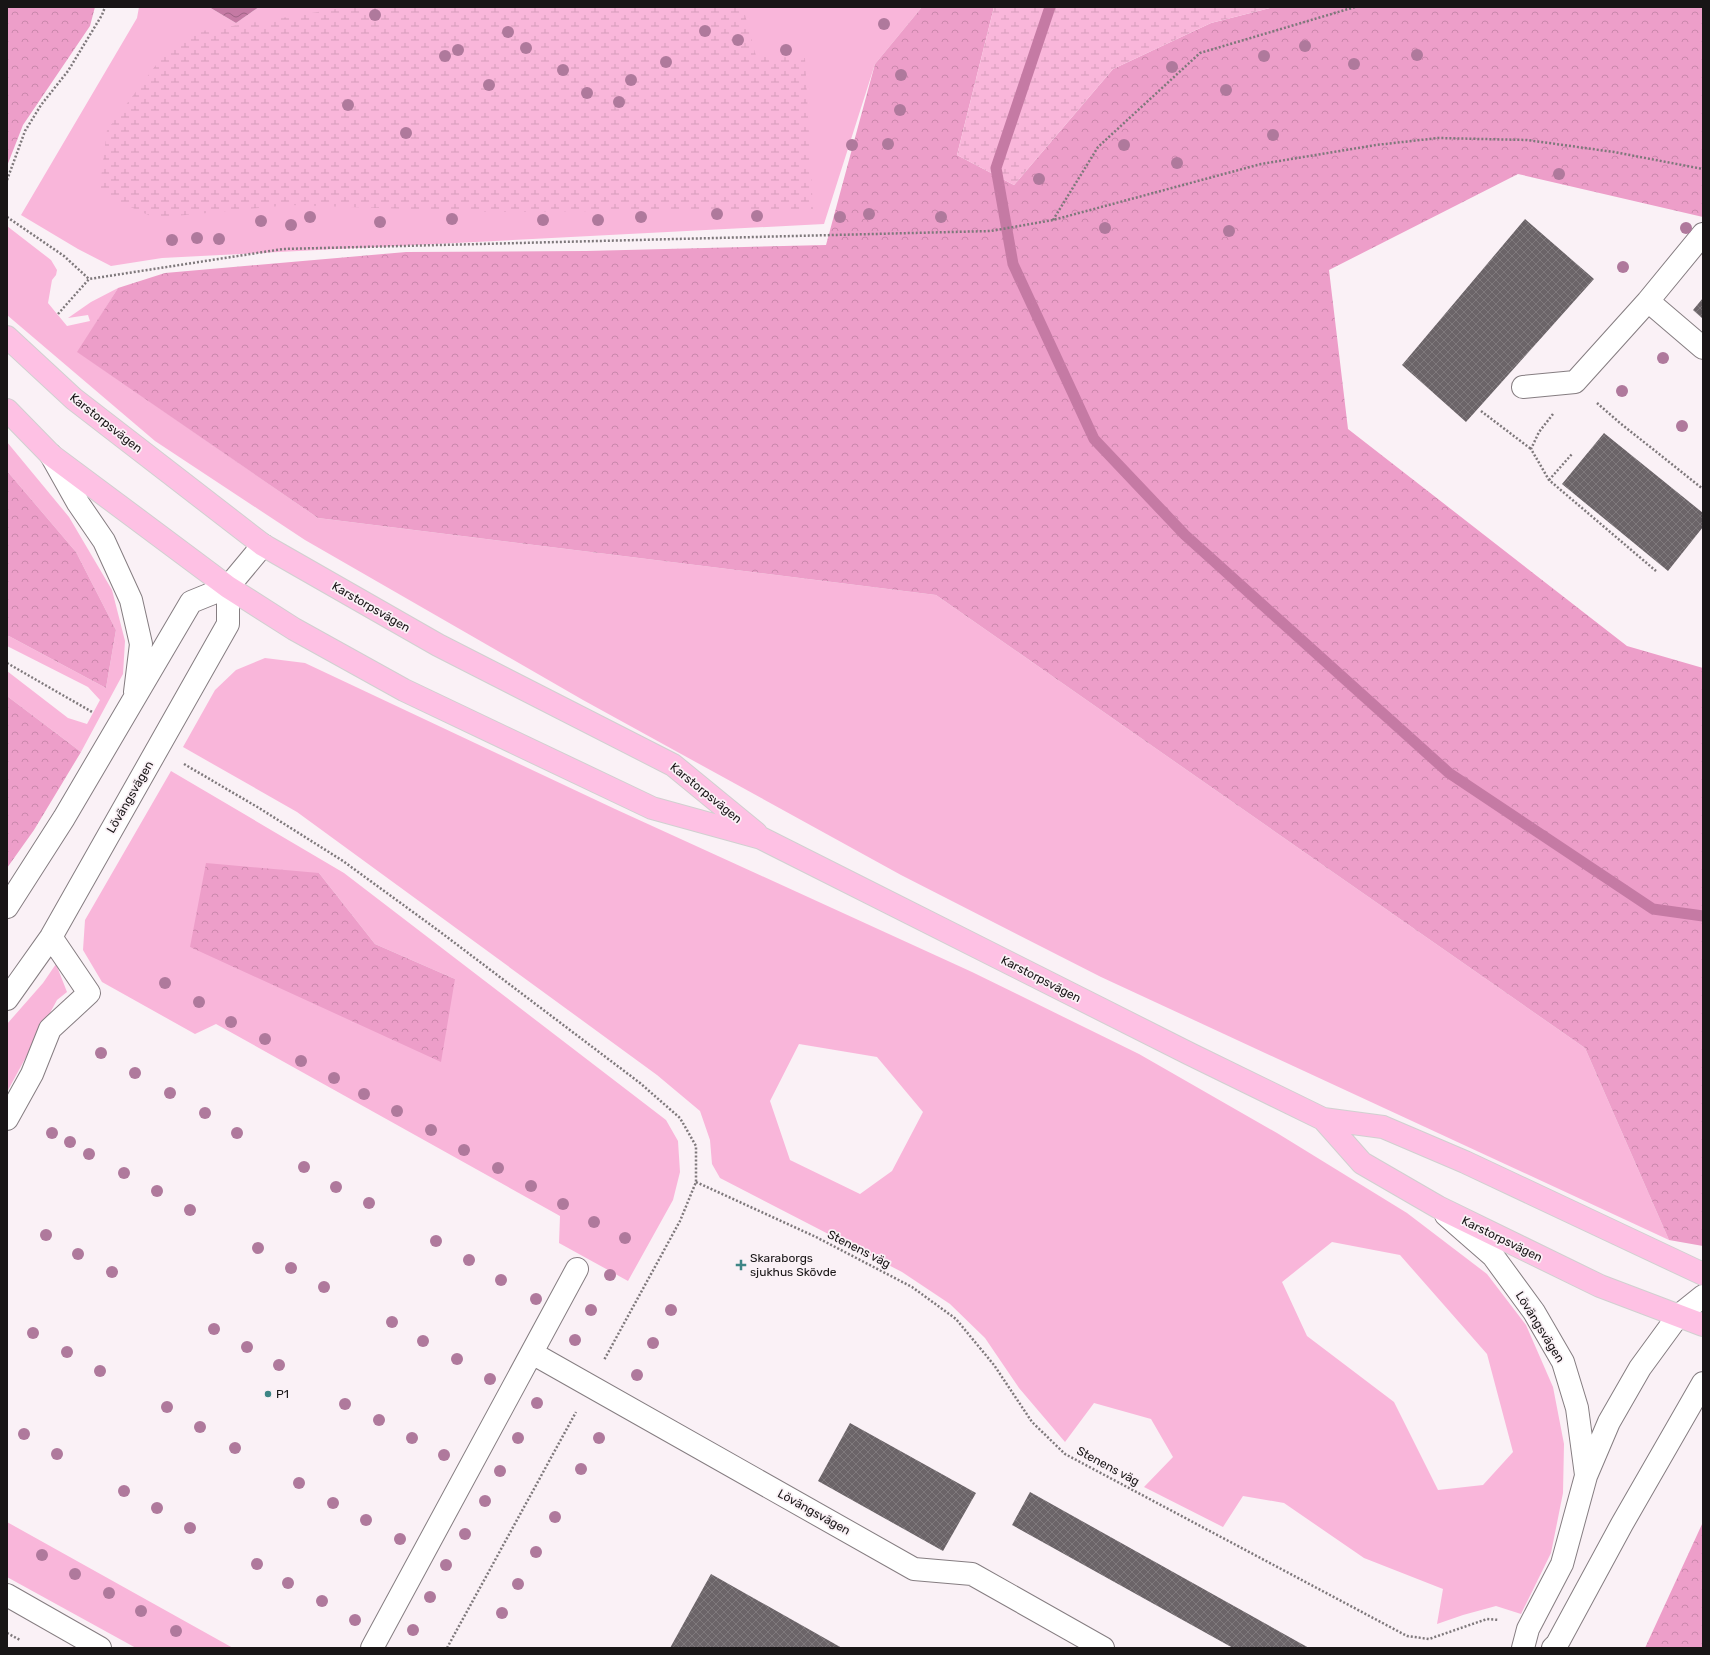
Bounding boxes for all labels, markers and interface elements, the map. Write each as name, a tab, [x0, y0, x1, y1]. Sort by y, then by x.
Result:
street label: Karstorpsvägen	[67, 390, 145, 456]
street label: Karstorpsvägen	[329, 579, 413, 635]
street label: Lövängsvägen	[104, 758, 156, 836]
street label: Karstorpsvägen	[667, 760, 745, 826]
street label: Karstorpsvägen	[999, 953, 1083, 1005]
street label: Karstorpsvägen	[1459, 1213, 1545, 1265]
street label: Stenens väg	[825, 1227, 893, 1271]
place label: Skaraborgs sjukhus Skövde	[750, 1251, 837, 1279]
marker: Skaraborgs sjukhus Skövde	[735, 1259, 747, 1271]
street label: Lövängsvägen	[1513, 1289, 1567, 1365]
place label: P1	[276, 1387, 289, 1401]
marker: P1	[263, 1389, 273, 1399]
street label: Stenens väg	[1074, 1444, 1142, 1488]
street label: Lövängsvägen	[775, 1486, 853, 1538]

